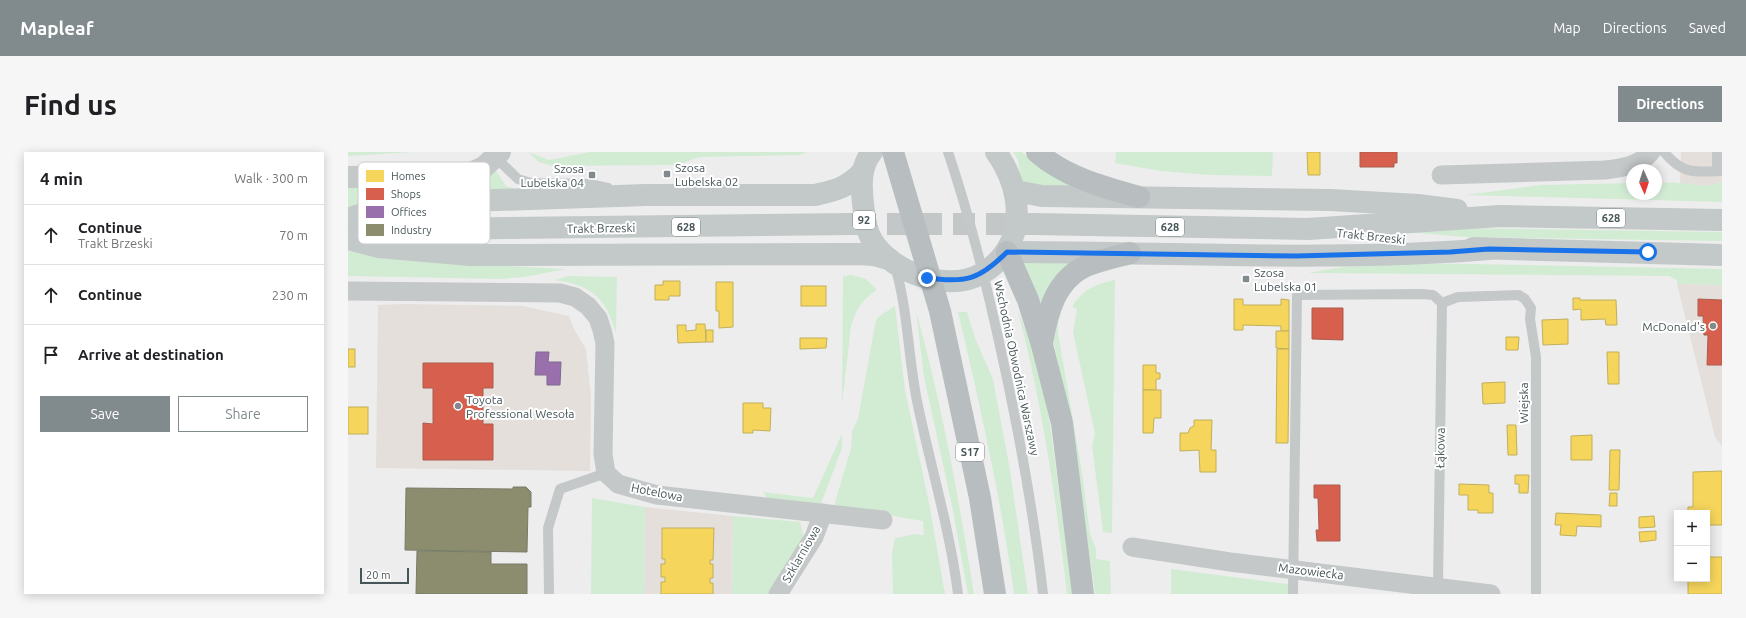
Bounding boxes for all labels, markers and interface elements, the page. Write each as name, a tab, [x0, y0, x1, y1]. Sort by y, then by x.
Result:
text: Mapleaf	[20, 17, 93, 39]
text: Map	[1553, 20, 1581, 36]
text: Directions	[1603, 20, 1667, 36]
text: Saved	[1689, 20, 1726, 36]
button: Directions	[1618, 86, 1722, 122]
text: Find us	[24, 89, 117, 120]
place label: Szosa Lubelska 02	[675, 161, 738, 188]
legend	[358, 162, 490, 244]
place label: Szosa Lubelska 04	[521, 162, 584, 189]
north arrow	[1626, 164, 1662, 200]
text: 4 min	[40, 169, 83, 188]
marker: Szosa Lubelska 02	[662, 169, 672, 179]
text: Homes	[391, 170, 426, 182]
marker: Szosa Lubelska 04	[587, 170, 597, 180]
text: Walk · 300 m	[234, 171, 308, 185]
text: Shops	[391, 188, 421, 200]
text: Offices	[391, 206, 427, 218]
road number: 628	[1597, 209, 1625, 227]
road number: 92	[853, 211, 875, 229]
road number: 628	[672, 218, 700, 236]
road number: 628	[1156, 218, 1184, 236]
text: Continue	[78, 219, 142, 236]
street label: Trakt Brzeski	[566, 221, 636, 235]
icon: ahead	[40, 224, 62, 246]
text: Industry	[391, 224, 432, 236]
street label: Trakt Brzeski	[1336, 226, 1406, 246]
text: 70 m	[279, 228, 308, 242]
text: Trakt Brzeski	[78, 236, 153, 250]
route start	[1639, 243, 1657, 261]
place label: Szosa Lubelska 01	[1254, 266, 1317, 293]
route end	[918, 269, 936, 287]
marker: Szosa Lubelska 01	[1241, 274, 1251, 284]
street label: Wschodnia Obwodnica Warszawy	[992, 279, 1042, 457]
icon: ahead	[40, 284, 62, 306]
text: Continue	[78, 286, 142, 303]
text: 230 m	[272, 288, 308, 302]
place label: McDonald's	[1642, 320, 1705, 333]
marker: McDonald's	[1708, 321, 1718, 331]
icon: arrive	[40, 344, 62, 366]
text: Arrive at destination	[78, 346, 224, 363]
street label: Wiejska	[1517, 382, 1530, 424]
place label: Toyota Professional Wesoła	[466, 393, 574, 420]
button: Save	[40, 396, 170, 432]
button: Share	[178, 396, 308, 432]
marker: Toyota Professional Wesoła	[453, 401, 463, 411]
street label: Łąkowa	[1433, 427, 1447, 469]
road number: S17	[956, 443, 984, 461]
street label: Hotelowa	[630, 481, 684, 503]
map controls	[1674, 510, 1710, 582]
button: +	[1674, 510, 1710, 546]
street label: Szklarniowa	[779, 523, 823, 585]
button: −	[1674, 546, 1710, 582]
street label: Mazowiecka	[1278, 561, 1344, 581]
scale bar	[360, 566, 409, 585]
text: 20 m	[366, 569, 390, 581]

